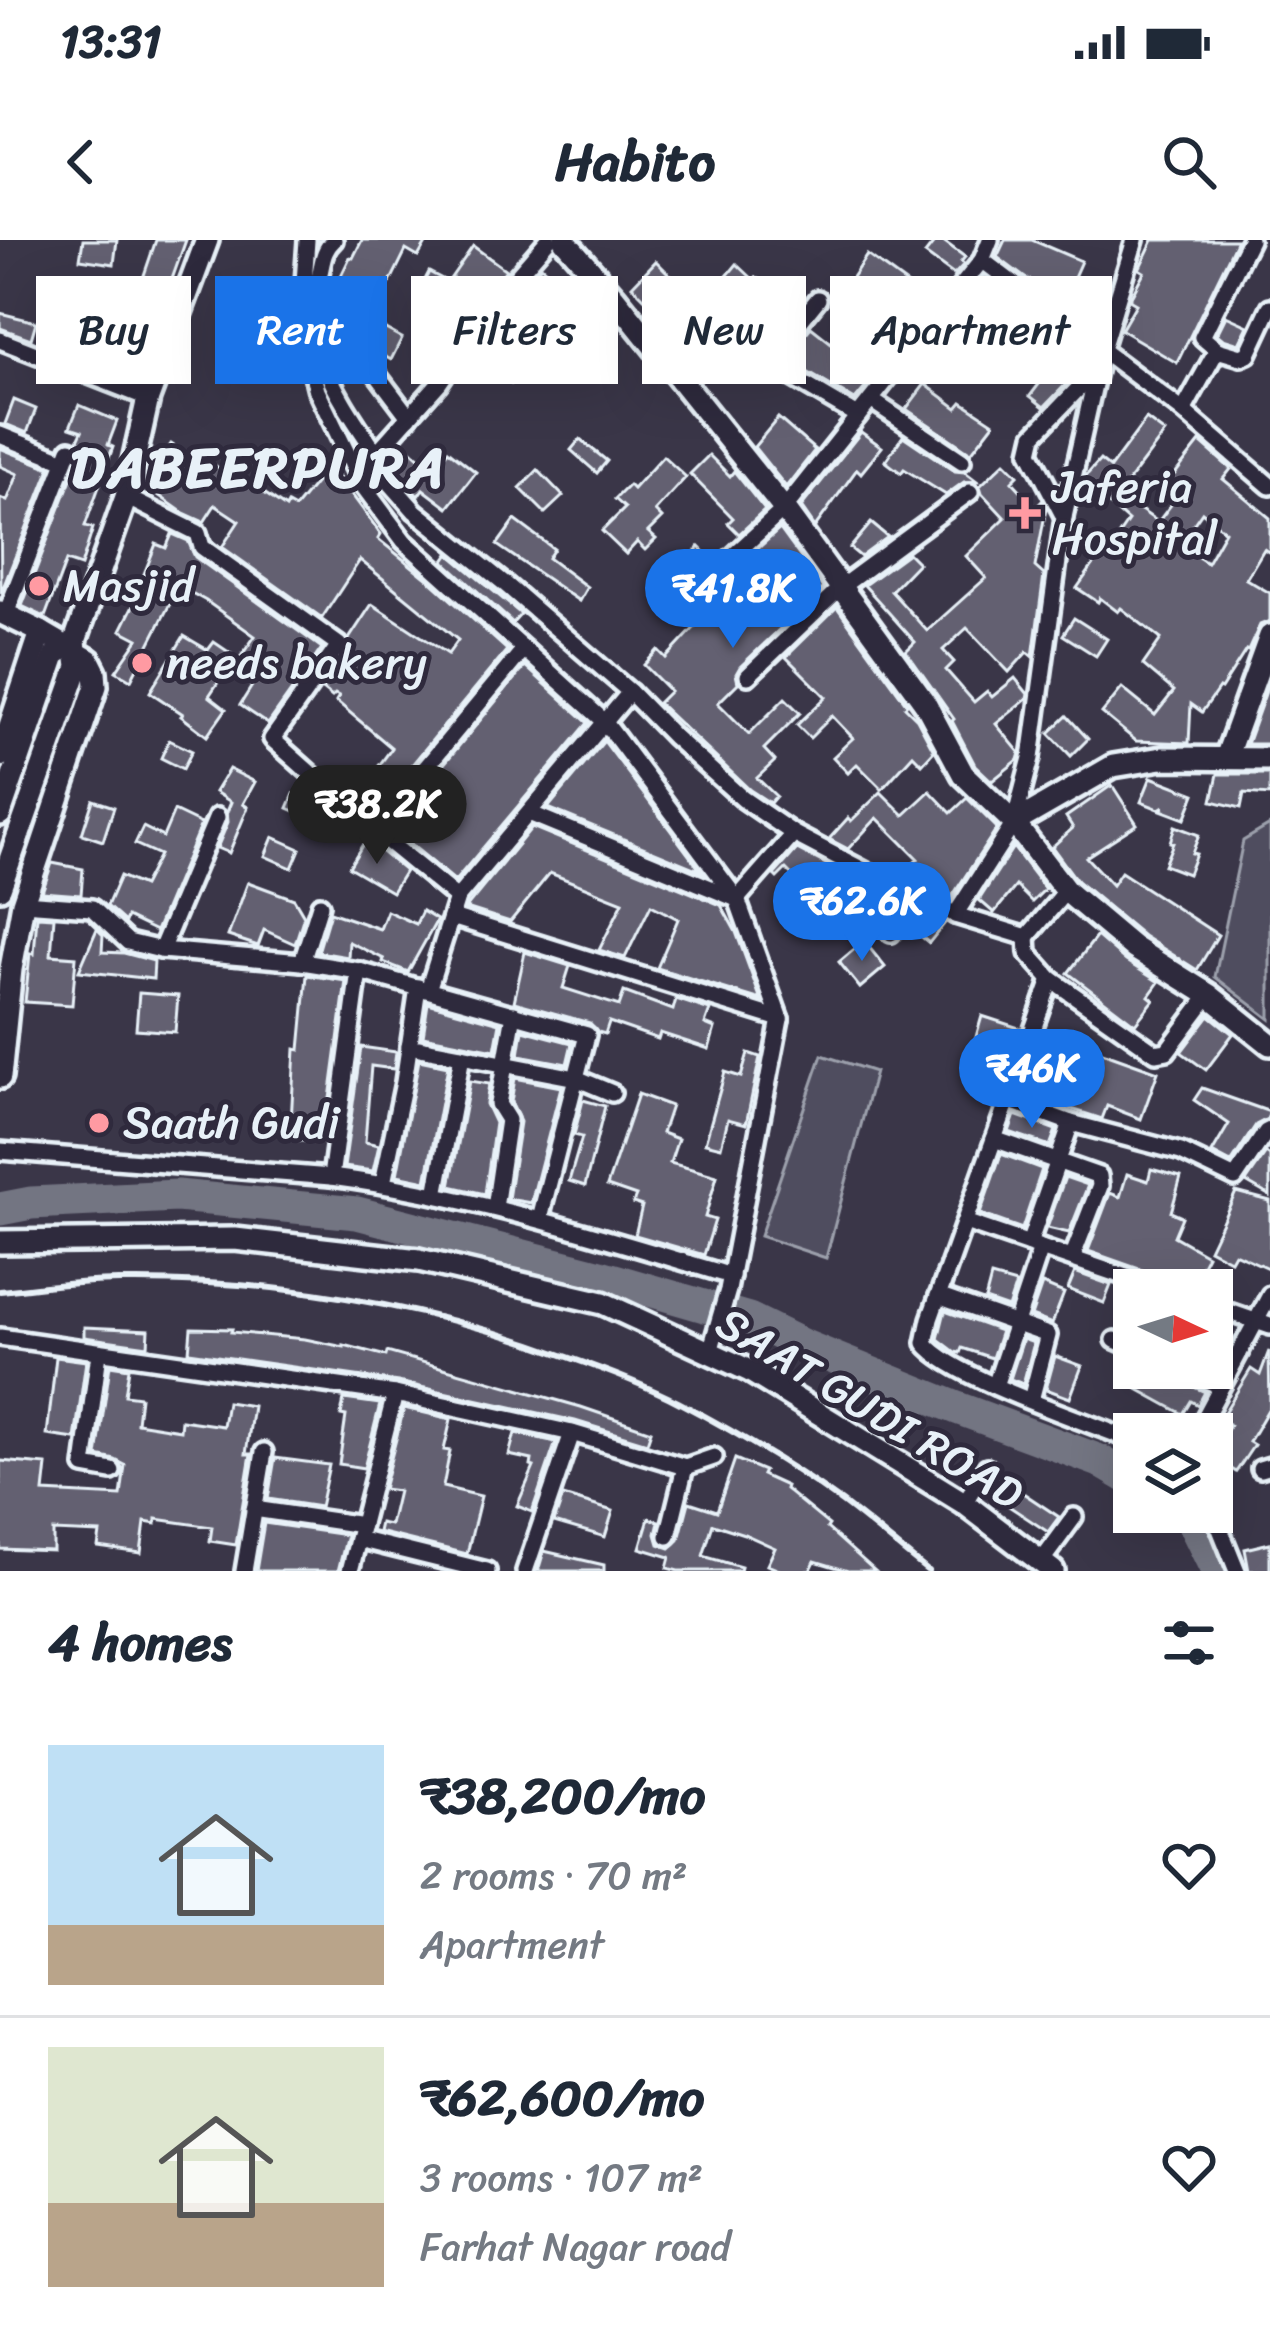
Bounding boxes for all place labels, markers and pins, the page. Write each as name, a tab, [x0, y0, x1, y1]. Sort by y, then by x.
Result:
place label: Jaferia Hospital	[1050, 447, 1218, 579]
marker: Jaferia Hospital	[1009, 497, 1041, 529]
place label: Masjid	[63, 546, 197, 626]
pin: ₹41.8K	[635, 549, 831, 651]
marker: Masjid	[26, 573, 52, 599]
place label: needs bakery	[166, 623, 427, 703]
marker: needs bakery	[129, 650, 155, 676]
pin: ₹38.2K	[279, 765, 475, 867]
pin: ₹62.6K	[764, 862, 960, 964]
pin: ₹46K	[961, 1029, 1103, 1131]
place label: Saath Gudi	[123, 1083, 341, 1163]
marker: Saath Gudi	[86, 1110, 112, 1136]

